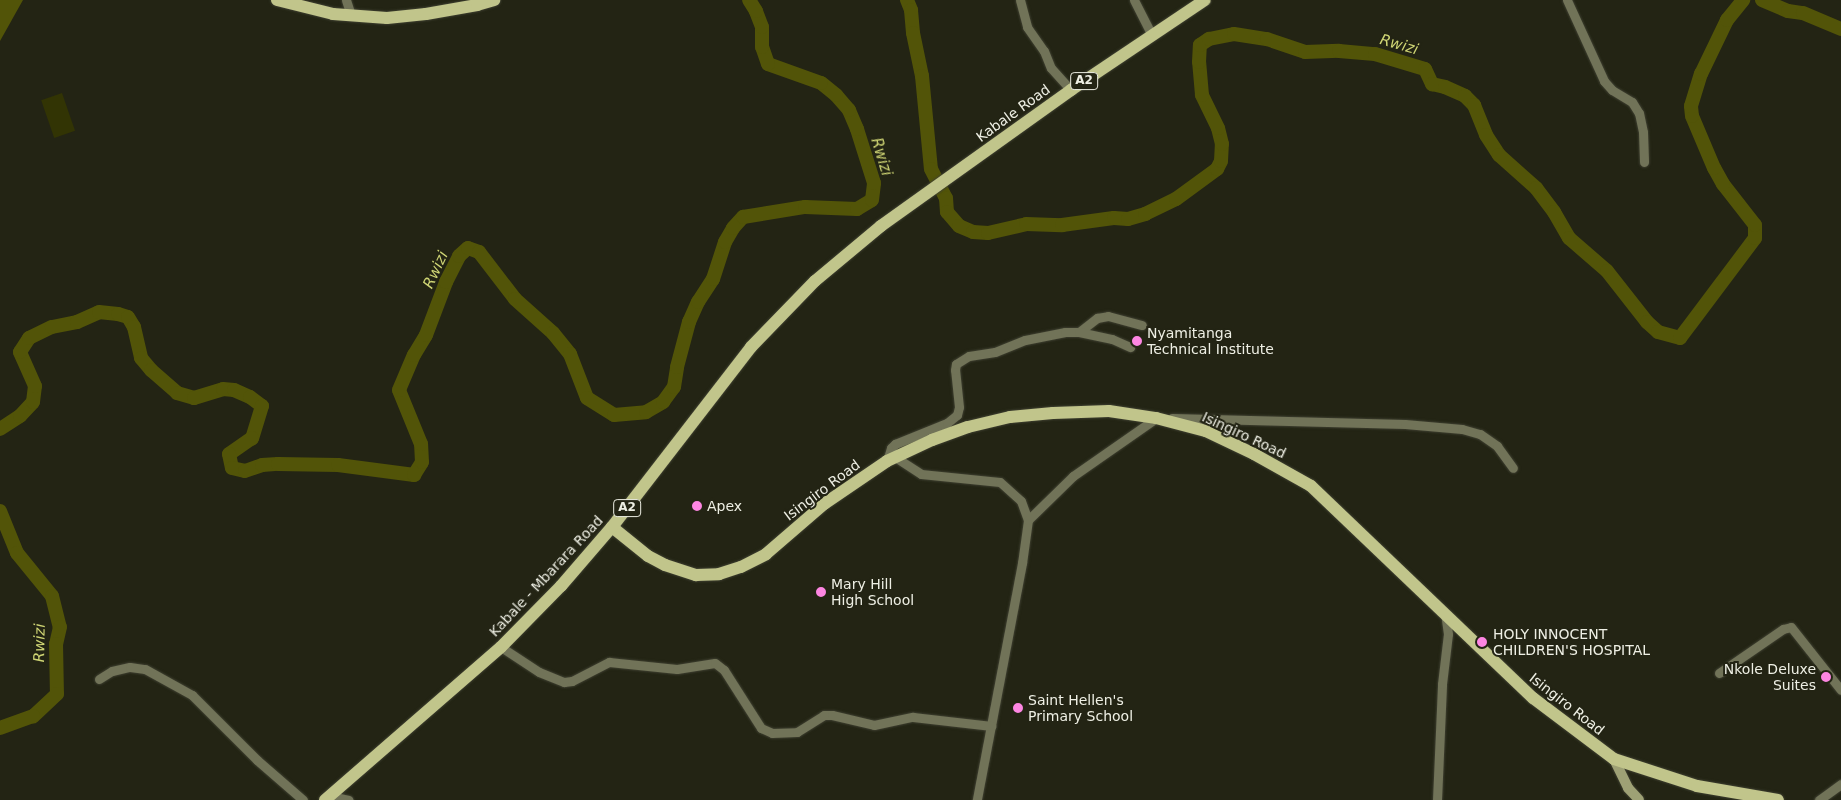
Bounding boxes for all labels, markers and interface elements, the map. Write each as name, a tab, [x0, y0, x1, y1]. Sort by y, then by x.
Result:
water label: Rwizi	[1378, 31, 1420, 59]
road number: A2	[1069, 72, 1099, 90]
street label: Kabale Road	[973, 81, 1053, 145]
water label: Rwizi	[867, 136, 895, 178]
water label: Rwizi	[420, 249, 452, 291]
place label: Nyamitanga Technical Institute	[1147, 325, 1274, 358]
marker: Nyamitanga Technical Institute	[1131, 335, 1143, 347]
street label: Isingiro Road	[1199, 408, 1289, 462]
street label: Isingiro Road	[781, 456, 863, 524]
road number: A2	[612, 498, 642, 518]
place label: Apex	[707, 498, 742, 514]
marker: Apex	[691, 500, 703, 512]
street label: Kabale - Mbarara Road	[486, 512, 606, 640]
place label: Mary Hill High School	[831, 576, 914, 608]
marker: Mary Hill High School	[815, 586, 827, 598]
water label: Rwizi	[31, 623, 49, 663]
place label: HOLY INNOCENT CHILDREN'S HOSPITAL	[1493, 626, 1650, 658]
marker: HOLY INNOCENT CHILDREN'S HOSPITAL	[1475, 635, 1489, 649]
place label: Nkole Deluxe Suites	[1724, 661, 1816, 694]
street label: Isingiro Road	[1526, 670, 1608, 738]
marker: Nkole Deluxe Suites	[1820, 671, 1832, 683]
place label: Saint Hellen's Primary School	[1028, 692, 1133, 724]
marker: Saint Hellen's Primary School	[1012, 702, 1024, 714]

